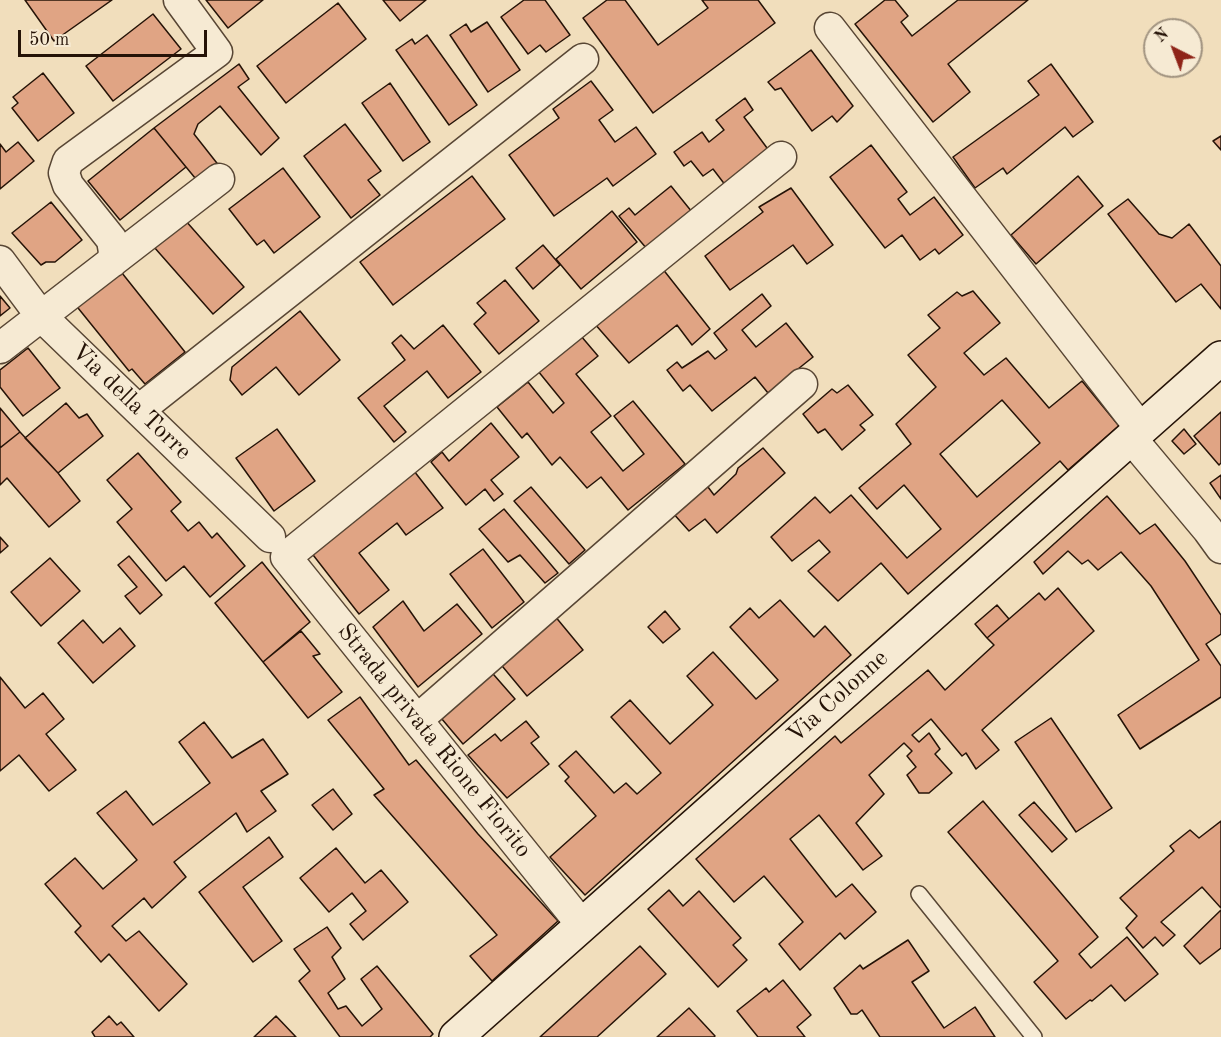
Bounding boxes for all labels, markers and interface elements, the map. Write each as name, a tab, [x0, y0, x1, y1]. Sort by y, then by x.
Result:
scale bar	[21, 18, 210, 56]
north arrow	[1143, 18, 1203, 78]
text: N	[1152, 26, 1172, 46]
text: 50 m	[29, 31, 69, 49]
street label: Via della Torre	[65, 338, 197, 466]
street label: Strada privata Rione Fiorito	[331, 618, 537, 864]
street label: Via Colonne	[782, 644, 894, 750]

